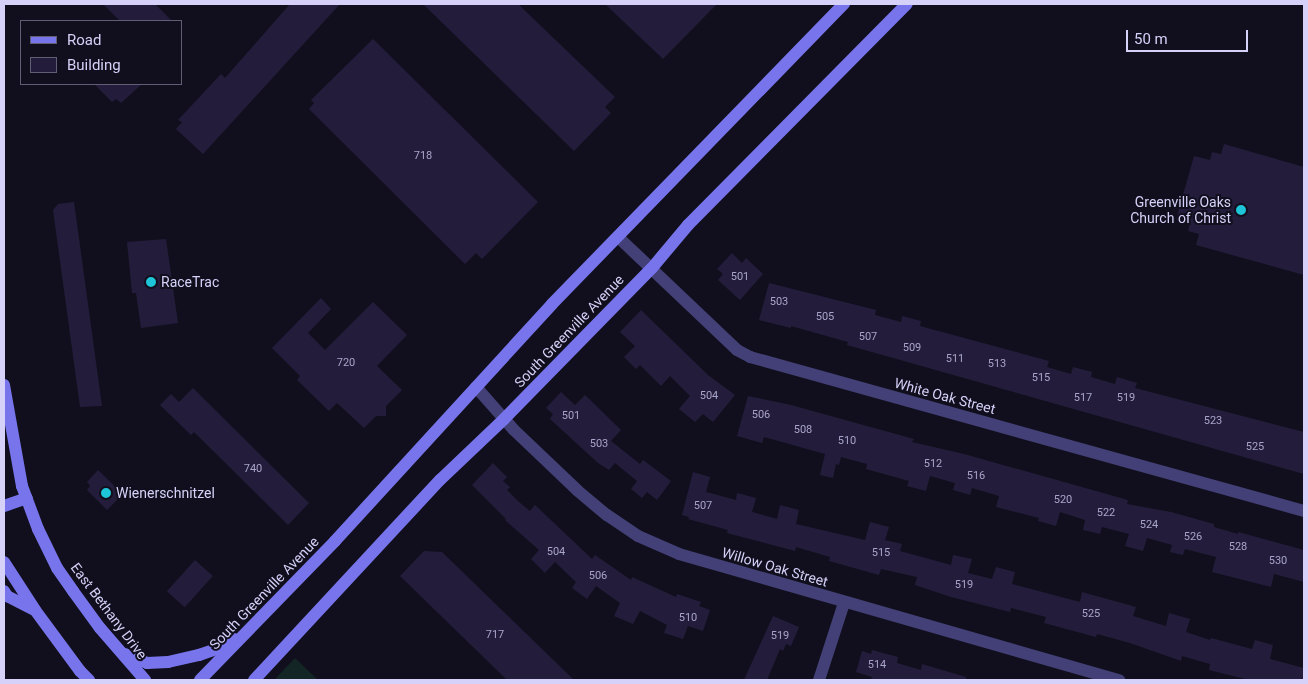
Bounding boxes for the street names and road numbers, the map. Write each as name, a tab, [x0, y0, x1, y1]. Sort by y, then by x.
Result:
street label: South Greenville Avenue	[511, 271, 627, 391]
street label: White Oak Street	[893, 374, 997, 418]
street label: South Greenville Avenue	[206, 533, 322, 653]
street label: Willow Oak Street	[720, 544, 830, 590]
street label: East Bethany Drive	[67, 560, 151, 662]

